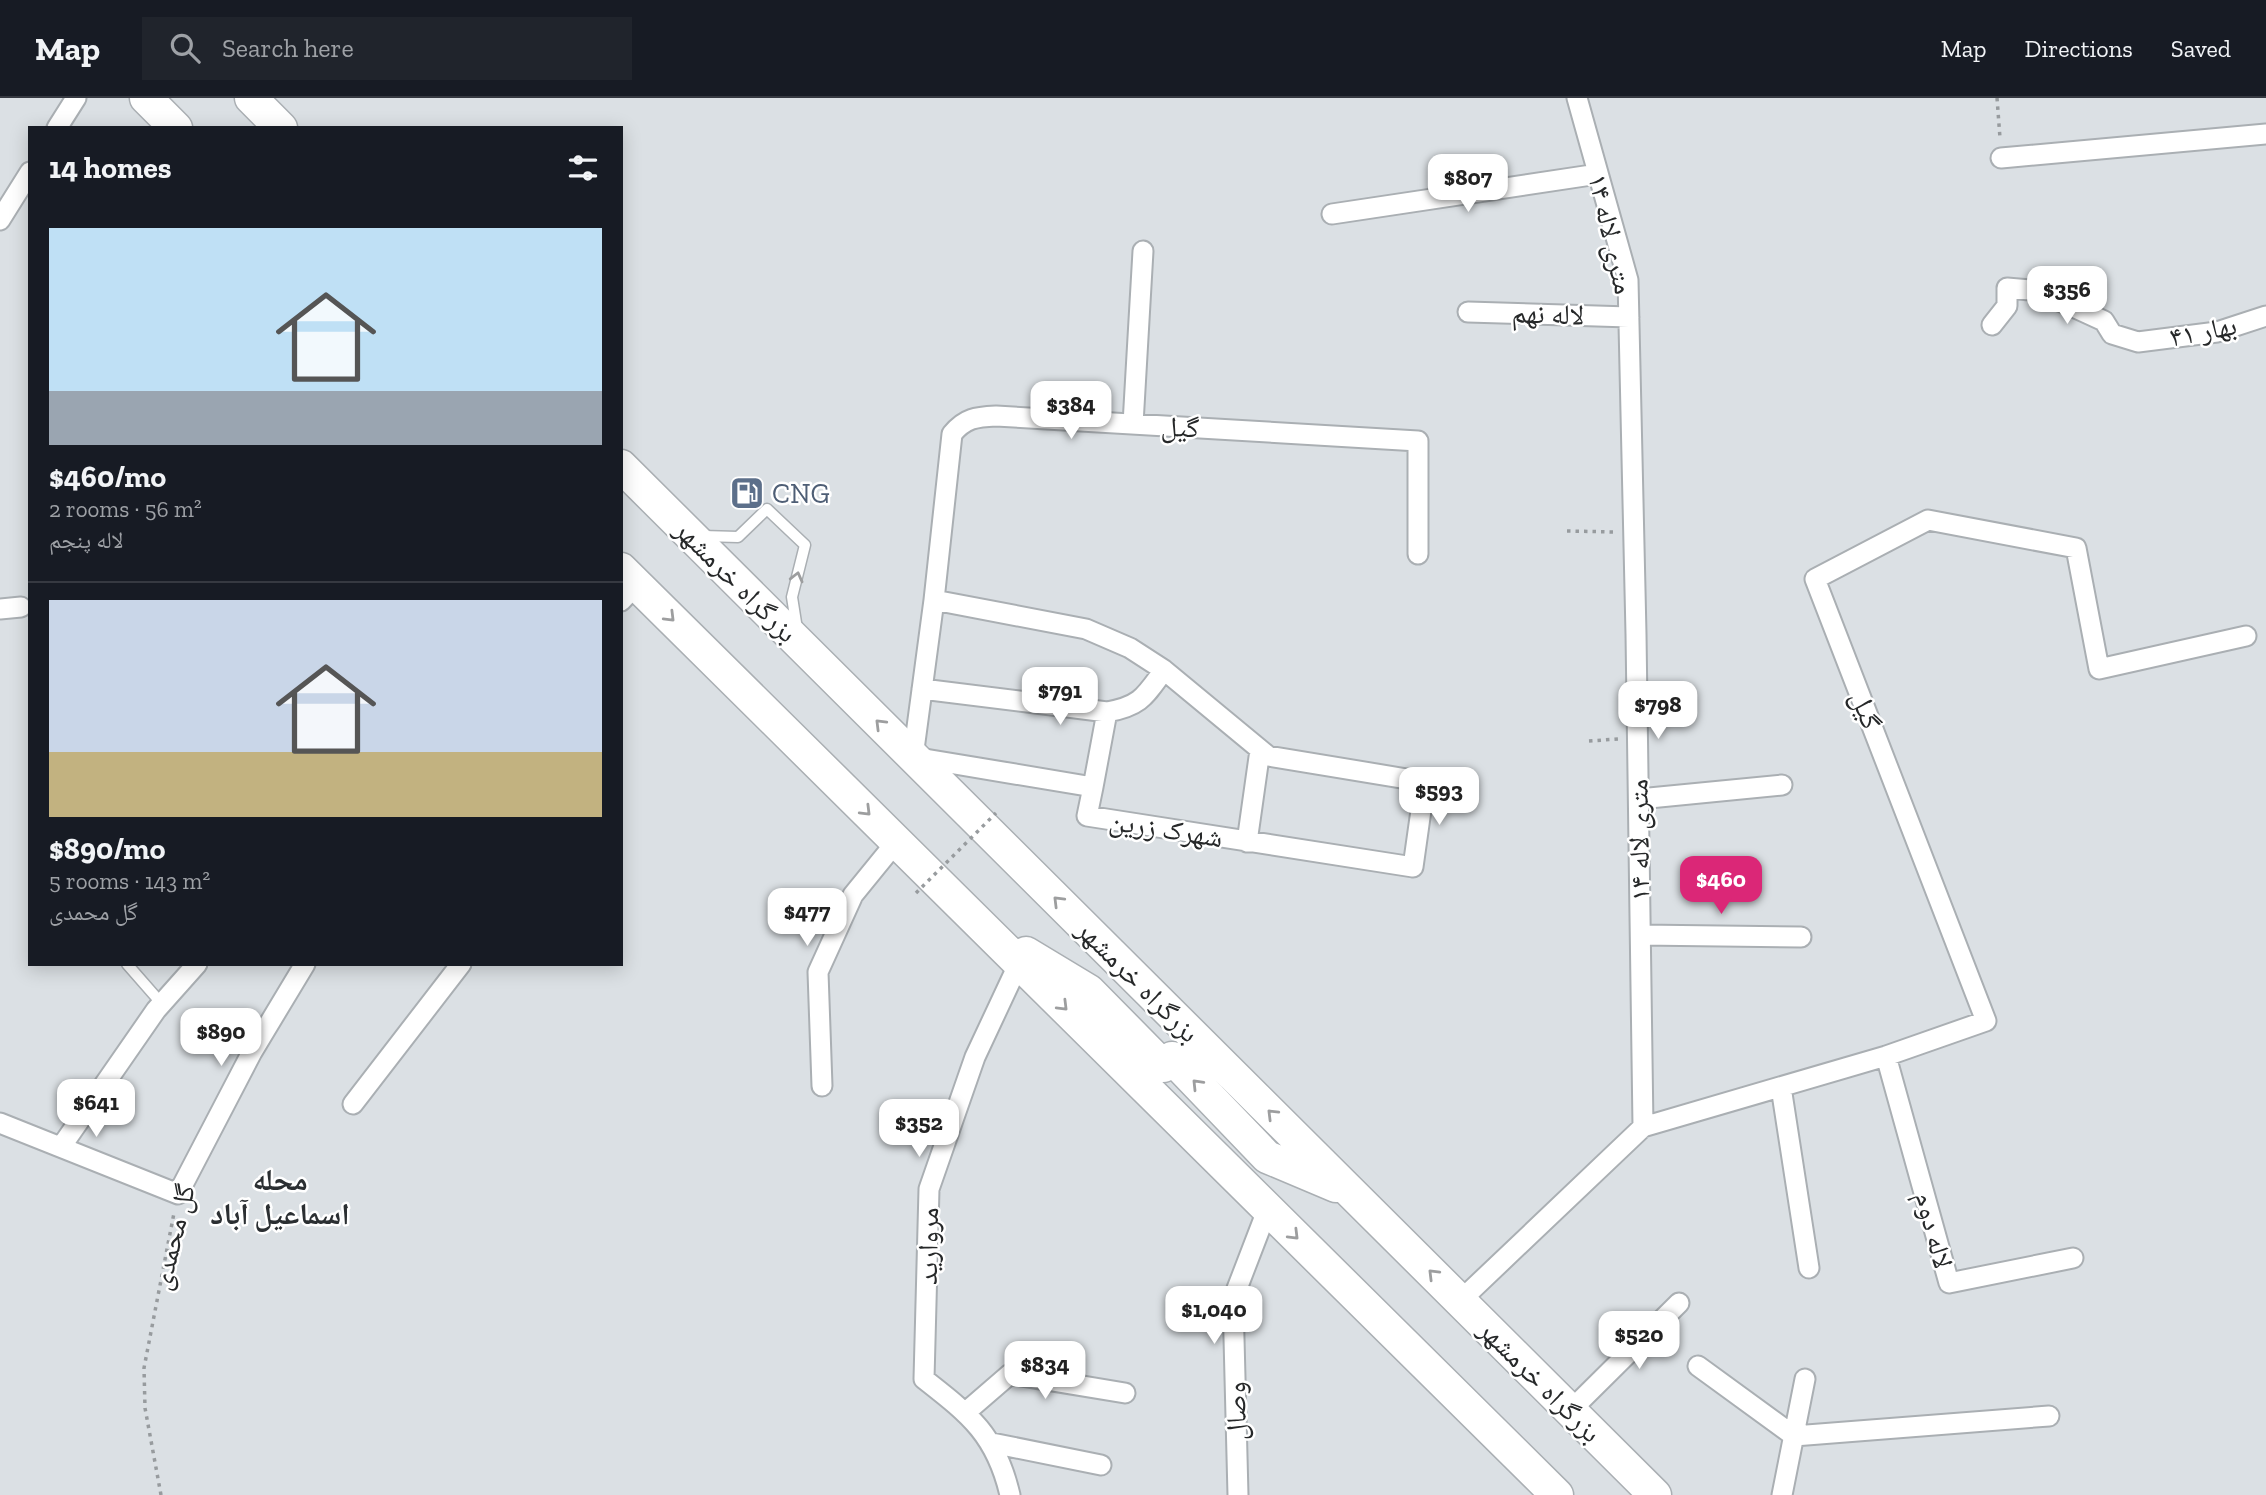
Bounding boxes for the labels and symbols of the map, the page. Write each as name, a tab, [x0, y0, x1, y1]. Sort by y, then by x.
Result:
pin: $807	[1427, 155, 1509, 214]
street label: ۱۴ متری لاله	[1581, 171, 1641, 297]
pin: $356	[2026, 266, 2108, 326]
street label: لاله نهم	[1511, 296, 1585, 334]
street label: بهار ۴۱	[2167, 308, 2239, 354]
pin: $384	[1030, 382, 1112, 441]
street label: گیل	[1160, 410, 1200, 445]
fuel station icon: CNG	[728, 474, 766, 512]
place label: CNG	[772, 477, 830, 510]
street label: بزرگراه خرمشهر	[667, 512, 804, 649]
one-way arrow	[789, 571, 803, 583]
one-way arrow	[661, 608, 674, 621]
pin: $791	[1019, 668, 1101, 727]
pin: $798	[1617, 682, 1699, 741]
street label: گیل	[1843, 686, 1888, 734]
one-way arrow	[875, 719, 888, 732]
pin: $593	[1398, 768, 1480, 827]
street label: ۱۴ متری لاله	[1621, 779, 1657, 901]
one-way arrow	[858, 803, 871, 816]
street label: شهرک زرین	[1107, 804, 1225, 855]
pin: $460	[1680, 856, 1762, 916]
pin: $477	[766, 888, 848, 948]
one-way arrow	[1053, 897, 1066, 910]
street label: بزرگراه خرمشهر	[1069, 912, 1206, 1049]
one-way arrow	[1054, 997, 1067, 1010]
pin: $890	[180, 1009, 262, 1068]
one-way arrow	[1192, 1079, 1205, 1092]
pin: $641	[55, 1080, 137, 1139]
pin: $352	[878, 1100, 960, 1159]
one-way arrow	[1267, 1109, 1280, 1122]
district label: محله اسماعیل آباد	[210, 1162, 350, 1232]
street label: گل محمدی	[144, 1180, 203, 1294]
street label: لاله دوم	[1906, 1188, 1960, 1272]
street label: مروارید	[911, 1207, 945, 1285]
one-way arrow	[1286, 1226, 1299, 1239]
one-way arrow	[1428, 1269, 1441, 1282]
pin: $1,040	[1157, 1286, 1271, 1346]
street label: بزرگراه خرمشهر	[1471, 1312, 1608, 1449]
pin: $520	[1598, 1312, 1680, 1371]
pin: $834	[1004, 1342, 1086, 1401]
street label: وصال	[1219, 1381, 1253, 1441]

